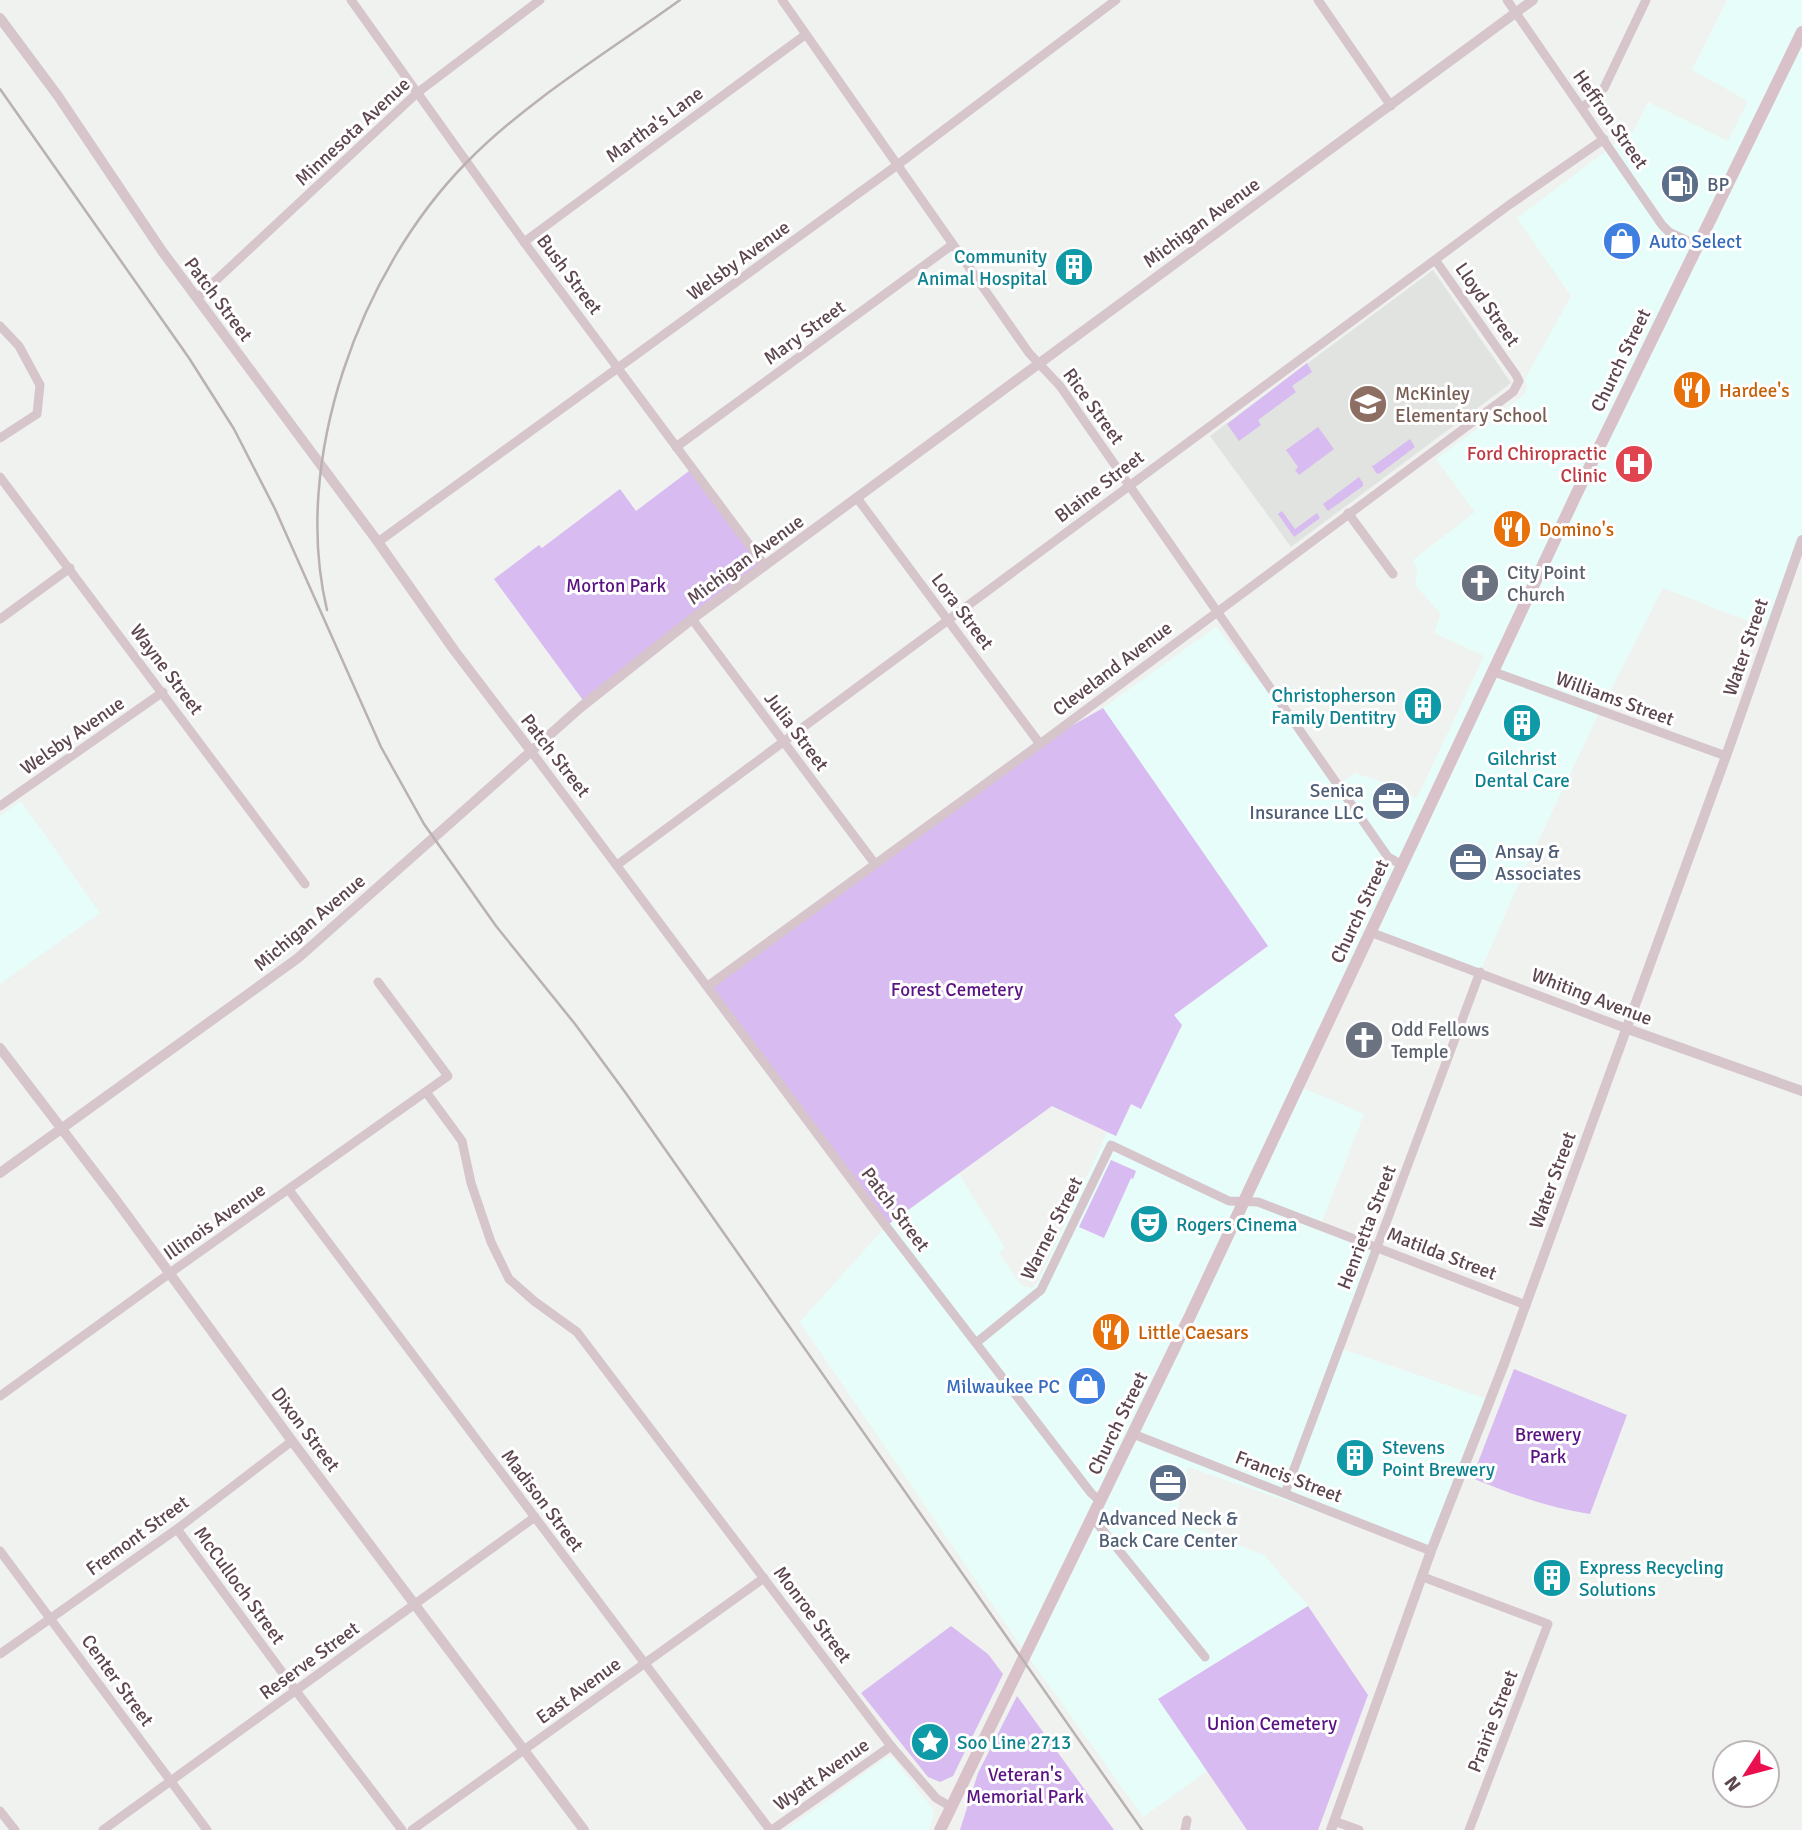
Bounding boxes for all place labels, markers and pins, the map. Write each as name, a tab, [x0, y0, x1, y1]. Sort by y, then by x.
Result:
fuel station icon: BP	[1659, 163, 1701, 205]
place label: BP	[1707, 173, 1729, 197]
shop icon: Auto Select	[1601, 220, 1643, 262]
place label: Auto Select	[1649, 230, 1742, 254]
place label: Community Animal Hospital	[917, 245, 1047, 291]
building icon: Community Animal Hospital	[1053, 246, 1095, 288]
restaurant icon: Hardee's	[1671, 369, 1713, 411]
place label: Hardee's	[1719, 379, 1790, 403]
place label: McKinley Elementary School	[1395, 382, 1548, 428]
school or university icon: McKinley Elementary School	[1347, 383, 1389, 425]
place label: Ford Chiropractic Clinic	[1467, 442, 1607, 488]
hospital icon: Ford Chiropractic Clinic	[1613, 443, 1655, 485]
restaurant icon: Domino's	[1491, 508, 1533, 550]
place label: Domino's	[1539, 518, 1614, 542]
place label: City Point Church	[1507, 561, 1586, 607]
church icon: City Point Church	[1459, 562, 1501, 604]
place label: Christopherson Family Dentitry	[1271, 684, 1396, 730]
building icon: Christopherson Family Dentitry	[1402, 685, 1444, 727]
building icon: Gilchrist Dental Care	[1501, 702, 1543, 744]
place label: Gilchrist Dental Care	[1474, 747, 1570, 793]
place label: Senica Insurance LLC	[1249, 779, 1364, 825]
office icon: Senica Insurance LLC	[1370, 780, 1412, 822]
place label: Ansay & Associates	[1495, 840, 1581, 886]
office icon: Ansay & Associates	[1447, 841, 1489, 883]
place label: Odd Fellows Temple	[1391, 1018, 1489, 1064]
church icon: Odd Fellows Temple	[1343, 1019, 1385, 1061]
theatre icon: Rogers Cinema	[1128, 1203, 1170, 1245]
place label: Rogers Cinema	[1176, 1213, 1297, 1237]
restaurant icon: Little Caesars	[1090, 1311, 1132, 1353]
place label: Little Caesars	[1138, 1321, 1249, 1345]
shop icon: Milwaukee PC	[1066, 1365, 1108, 1407]
place label: Milwaukee PC	[946, 1375, 1060, 1399]
place label: Stevens Point Brewery	[1382, 1436, 1495, 1482]
building icon: Stevens Point Brewery	[1334, 1437, 1376, 1479]
office icon: Advanced Neck & Back Care Center	[1147, 1462, 1189, 1504]
place label: Advanced Neck & Back Care Center	[1098, 1507, 1238, 1553]
place label: Express Recycling Solutions	[1579, 1556, 1724, 1602]
building icon: Express Recycling Solutions	[1531, 1557, 1573, 1599]
place icon: Soo Line 2713	[909, 1721, 951, 1763]
place label: Soo Line 2713	[957, 1731, 1071, 1755]

